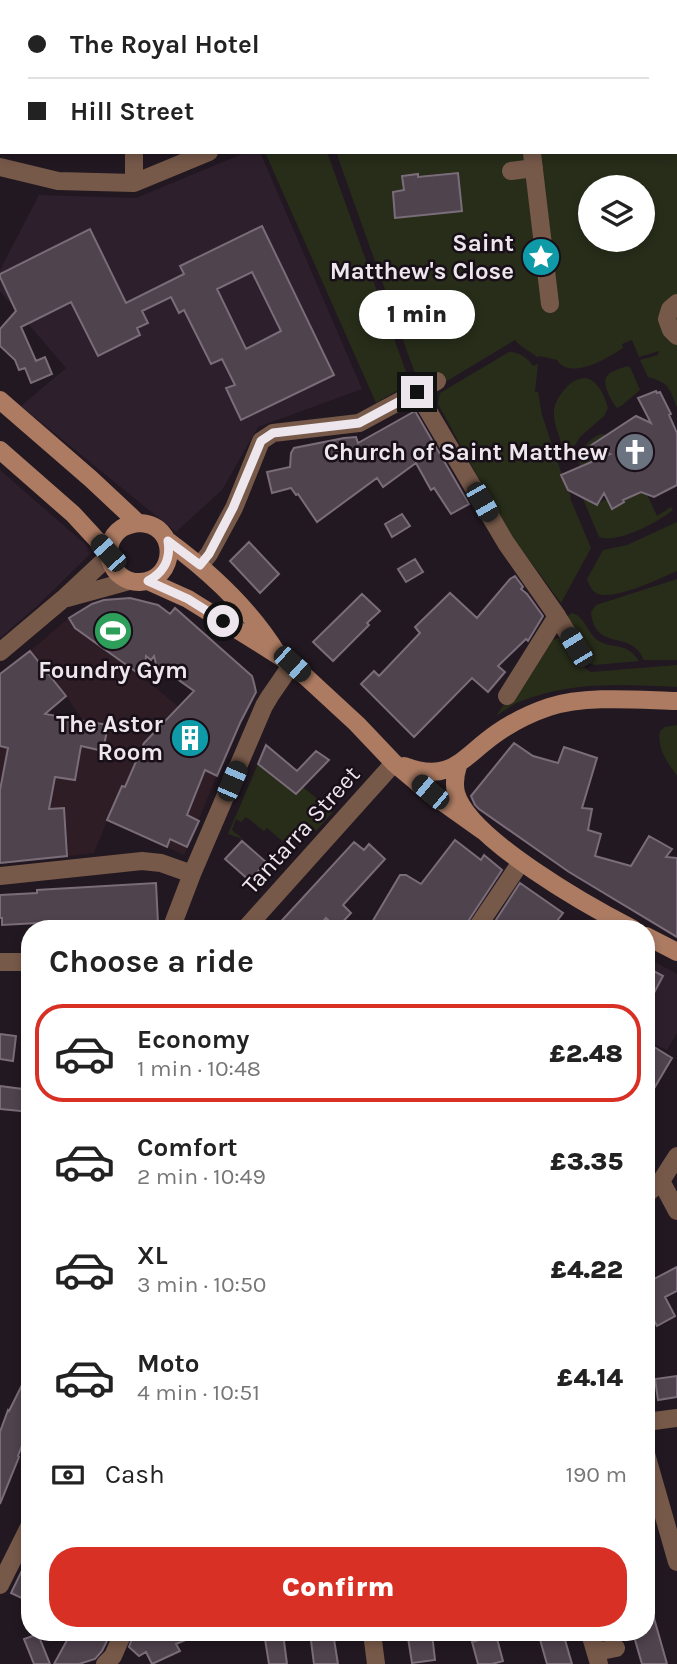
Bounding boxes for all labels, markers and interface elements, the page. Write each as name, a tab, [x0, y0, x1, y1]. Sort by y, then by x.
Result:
text: The Royal Hotel	[70, 29, 260, 60]
text: Hill Street	[70, 96, 194, 127]
map controls	[578, 175, 655, 252]
button: layers	[578, 175, 655, 252]
place label: Saint Matthew's Close	[330, 229, 514, 285]
place icon: Saint Matthew's Close	[520, 236, 562, 278]
callout: 1 min	[359, 290, 475, 340]
text: 1 min	[387, 301, 447, 328]
route end	[401, 376, 433, 408]
church icon: Church of Saint Matthew	[614, 431, 656, 473]
place label: Church of Saint Matthew	[324, 438, 608, 466]
car	[463, 479, 502, 525]
car	[87, 530, 130, 576]
route start	[207, 605, 239, 637]
sports icon: Foundry Gym	[92, 610, 134, 652]
car	[557, 624, 596, 670]
car	[270, 642, 315, 686]
place label: Foundry Gym	[38, 656, 188, 684]
place label: The Astor Room	[56, 710, 164, 766]
building icon: The Astor Room	[169, 717, 211, 759]
car	[215, 758, 250, 804]
street label: Tantarra Street	[236, 760, 366, 900]
car	[408, 770, 453, 814]
text: Choose a ride	[49, 943, 254, 980]
icon: car	[53, 1022, 116, 1085]
text: Economy	[137, 1024, 249, 1055]
text: £2.48	[549, 1038, 623, 1069]
text: 1 min · 10:48	[137, 1055, 261, 1082]
icon: car	[53, 1130, 116, 1193]
text: Comfort	[137, 1132, 238, 1163]
text: £3.35	[550, 1146, 623, 1177]
text: 2 min · 10:49	[137, 1163, 266, 1190]
icon: car	[53, 1238, 116, 1301]
text: XL	[137, 1240, 168, 1271]
text: £4.22	[550, 1254, 623, 1285]
text: 3 min · 10:50	[137, 1271, 267, 1298]
icon: car	[53, 1346, 116, 1409]
text: Moto	[137, 1348, 199, 1379]
text: £4.14	[557, 1362, 623, 1393]
text: 4 min · 10:51	[137, 1379, 260, 1406]
icon: cash	[49, 1456, 87, 1494]
text: Cash	[105, 1459, 165, 1490]
text: 190 m	[565, 1461, 627, 1488]
button: Confirm	[49, 1547, 627, 1627]

